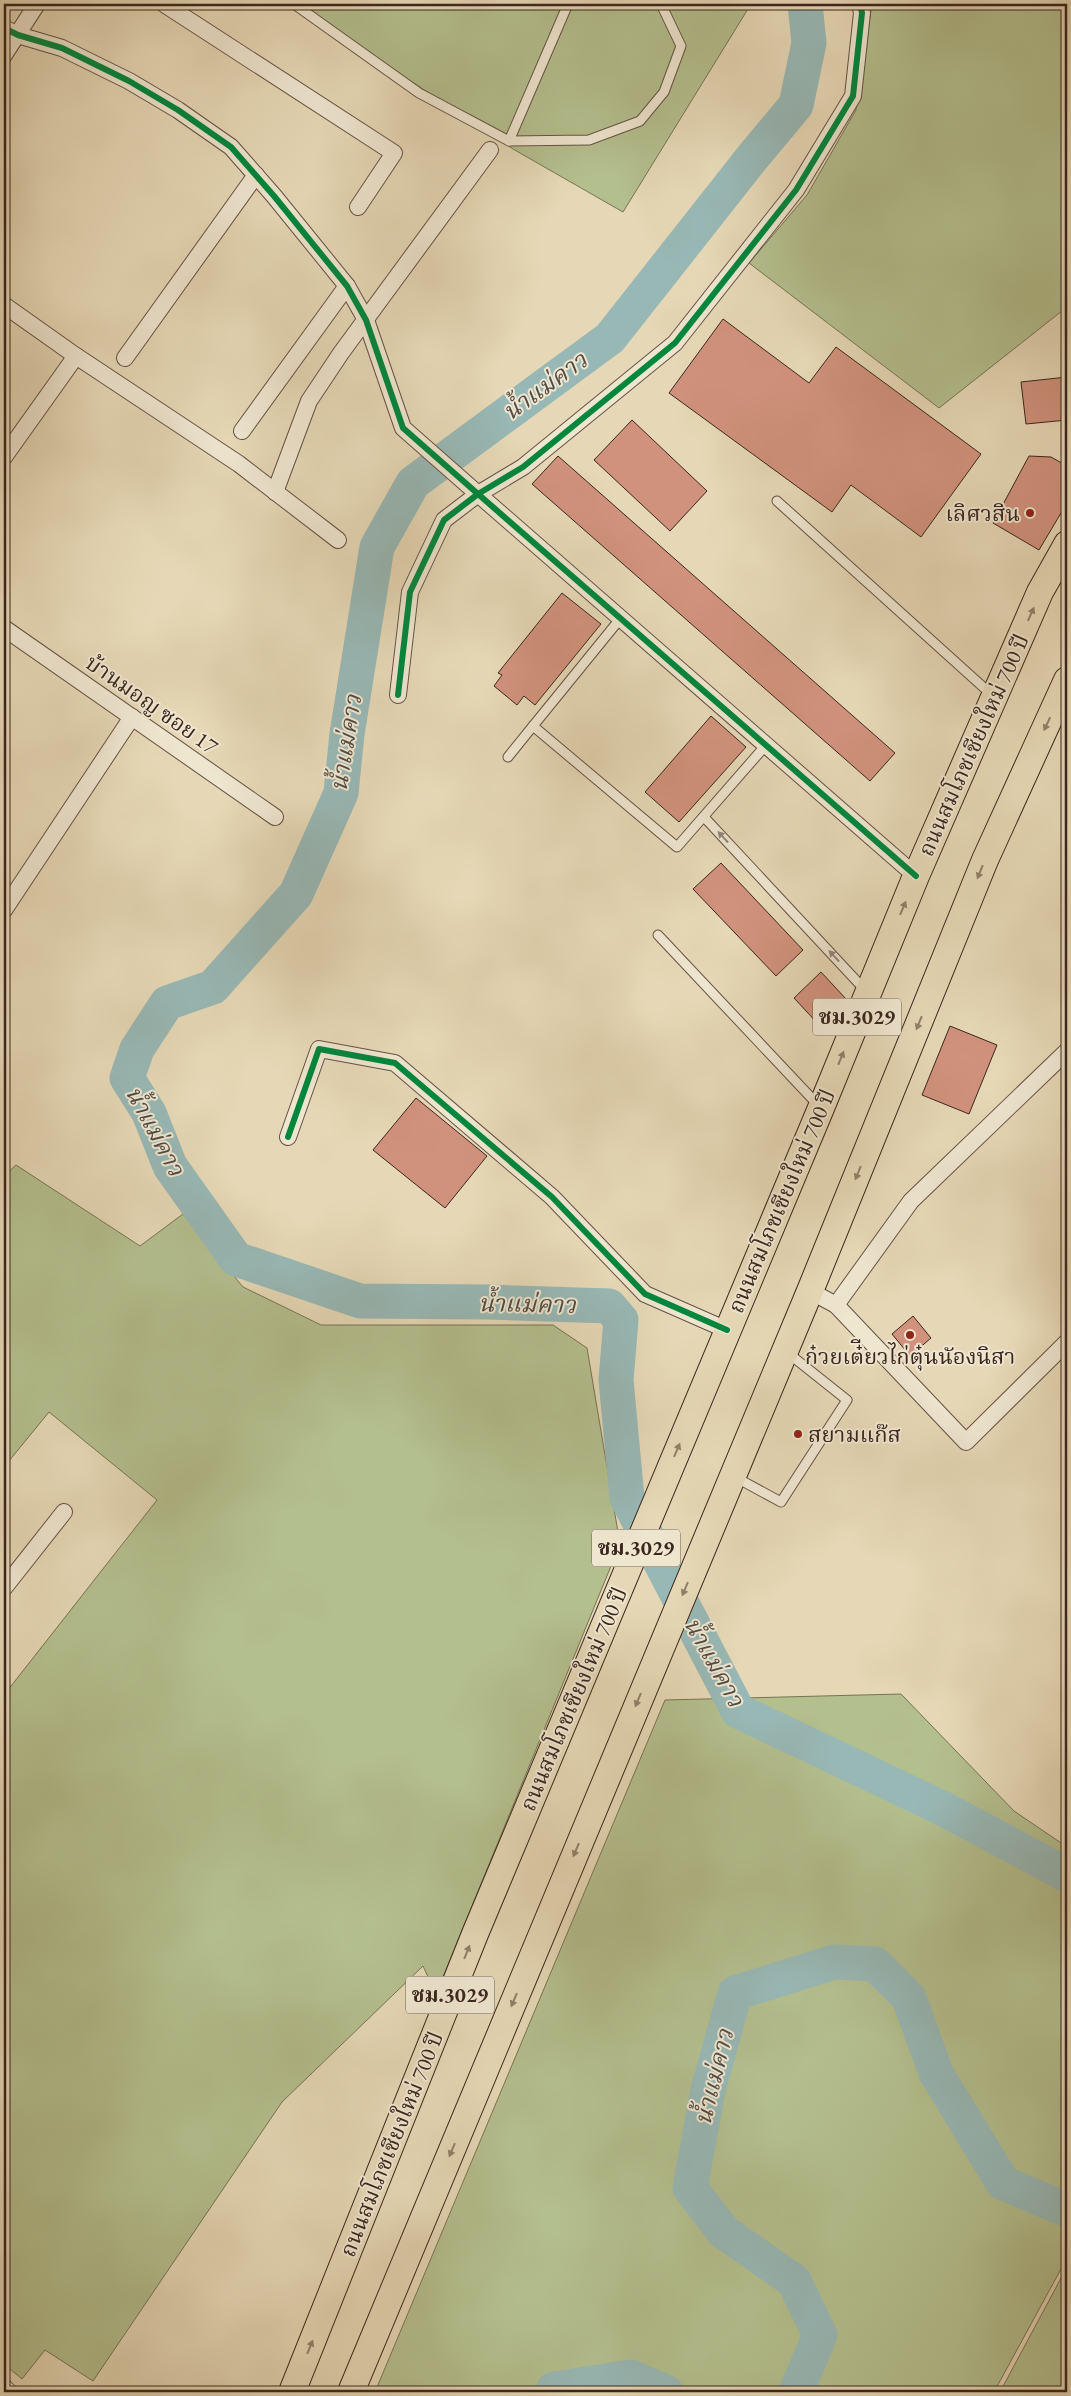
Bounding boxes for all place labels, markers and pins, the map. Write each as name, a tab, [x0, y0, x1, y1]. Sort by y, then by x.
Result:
place label: เลิศวสิน	[946, 499, 1020, 528]
marker: เลิศวสิน	[1024, 507, 1036, 519]
marker: ก๋วยเต๋ียวไก่ตุ๋นนัองนิสา	[904, 1329, 916, 1341]
place label: ก๋วยเต๋ียวไก่ตุ๋นนัองนิสา	[805, 1338, 1015, 1371]
place label: สยามแก๊ส	[808, 1420, 901, 1449]
marker: สยามแก๊ส	[792, 1428, 804, 1440]

